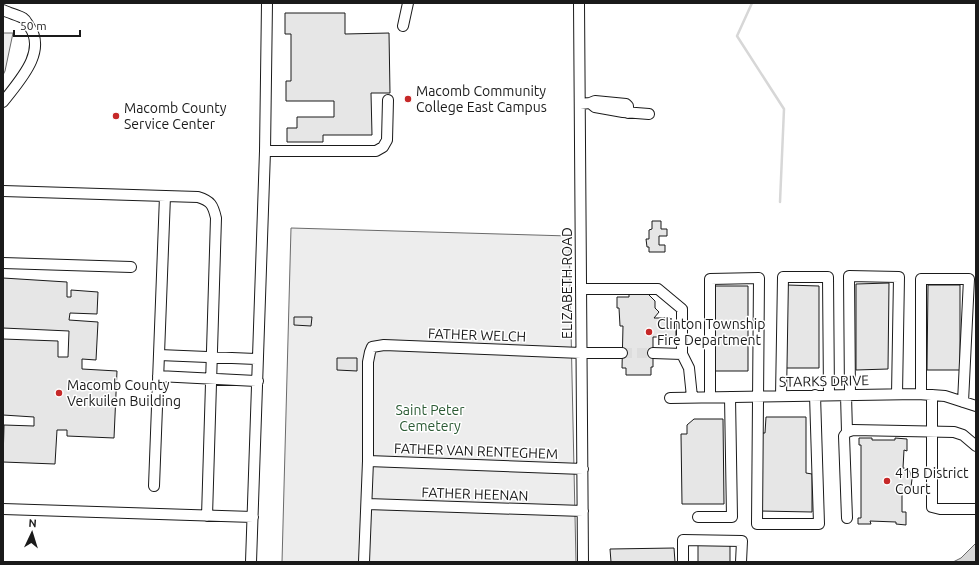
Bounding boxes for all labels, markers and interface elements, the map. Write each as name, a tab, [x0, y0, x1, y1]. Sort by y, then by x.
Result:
scale bar	[14, 12, 80, 38]
text: 50 m	[20, 19, 47, 32]
place label: Macomb Community College East Campus	[416, 83, 547, 115]
marker: Macomb Community College East Campus	[403, 94, 413, 104]
place label: Macomb County Service Center	[124, 100, 227, 132]
marker: Macomb County Service Center	[111, 111, 121, 121]
street label: ELIZABETH ROAD	[559, 227, 575, 339]
place label: Clinton Township Fire Department	[657, 316, 765, 348]
street label: FATHER WELCH	[428, 325, 526, 345]
marker: Clinton Township Fire Department	[644, 327, 654, 337]
street label: STARKS DRIVE	[779, 372, 869, 390]
place label: Macomb County Verkuilen Building	[67, 377, 181, 409]
marker: Macomb County Verkuilen Building	[54, 388, 64, 398]
park label: Saint Peter Cemetery	[396, 402, 465, 434]
street label: FATHER VAN RENTEGHEM	[394, 440, 558, 462]
place label: 41B District Court	[895, 465, 969, 497]
marker: 41B District Court	[882, 476, 892, 486]
street label: FATHER HEENAN	[421, 484, 529, 504]
north arrow	[12, 513, 52, 553]
text: N	[28, 517, 37, 529]

